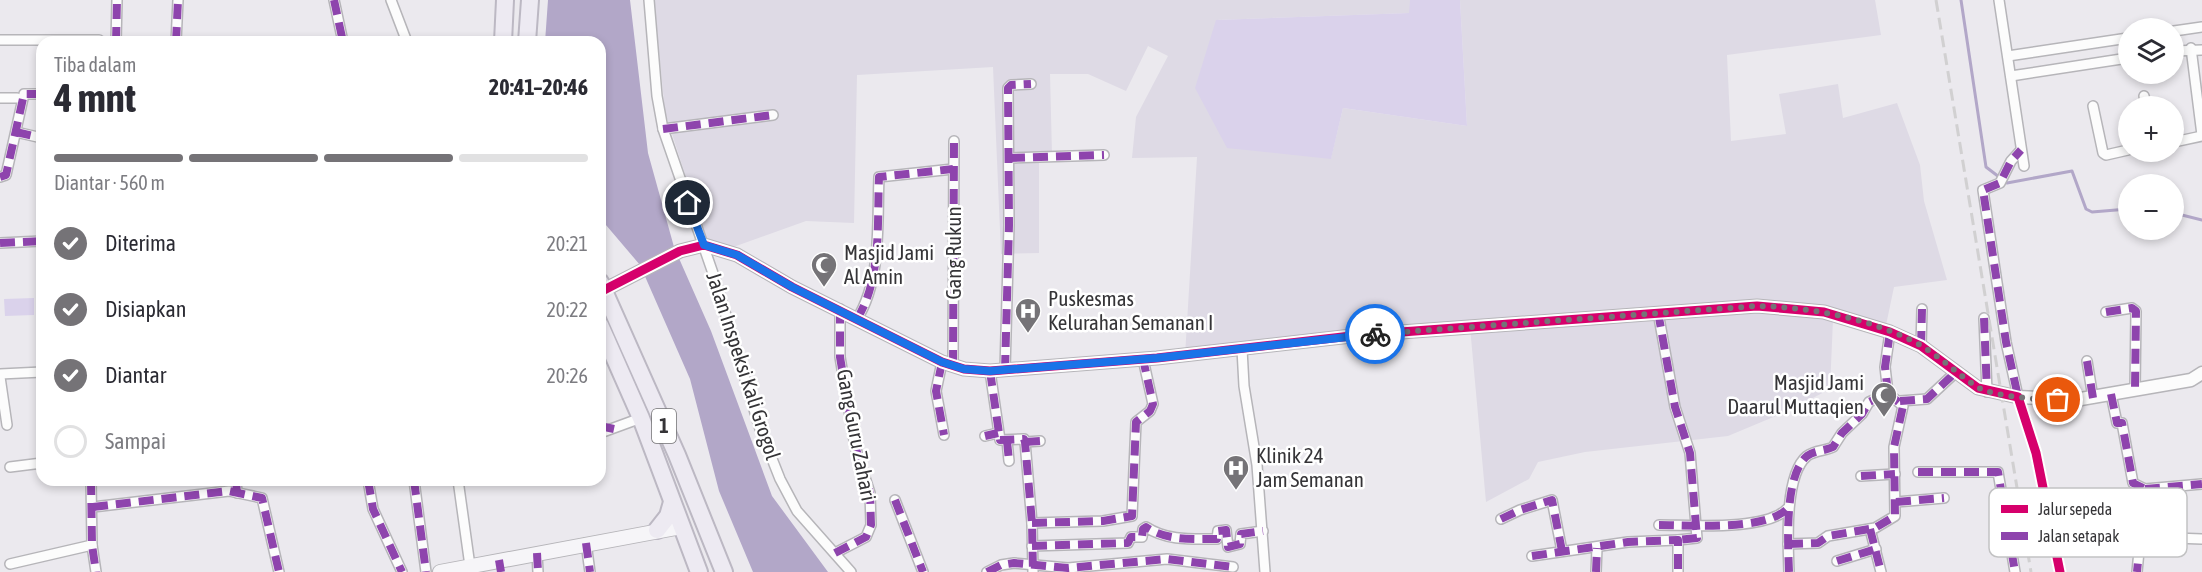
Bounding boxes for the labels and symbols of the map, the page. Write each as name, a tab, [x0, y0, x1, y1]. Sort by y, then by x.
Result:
pin	[662, 177, 713, 228]
street label: Gang Rukun	[941, 206, 965, 300]
place label: Masjid Jami Al Amin	[844, 240, 934, 288]
mosque icon: Masjid Jami Al Amin	[809, 250, 839, 288]
street label: Jalan Inspeksi Kali Grogol	[702, 269, 786, 463]
place label: Puskesmas Kelurahan Semanan I	[1048, 286, 1213, 334]
hospital icon: Puskesmas Kelurahan Semanan I	[1013, 296, 1043, 334]
courier	[1345, 304, 1405, 364]
street label: Gang Guru Zahari	[832, 367, 882, 503]
place label: Masjid Jami Daarul Muttaqien	[1727, 370, 1864, 418]
pin	[2032, 374, 2083, 425]
mosque icon: Masjid Jami Daarul Muttaqien	[1869, 380, 1899, 418]
road number: 1	[652, 409, 676, 443]
place label: Klinik 24 Jam Semanan	[1256, 443, 1364, 491]
hospital icon: Klinik 24 Jam Semanan	[1221, 453, 1251, 491]
legend	[1989, 488, 2187, 557]
text: Jalur sepeda	[2038, 500, 2112, 519]
text: Jalan setapak	[2038, 527, 2119, 546]

